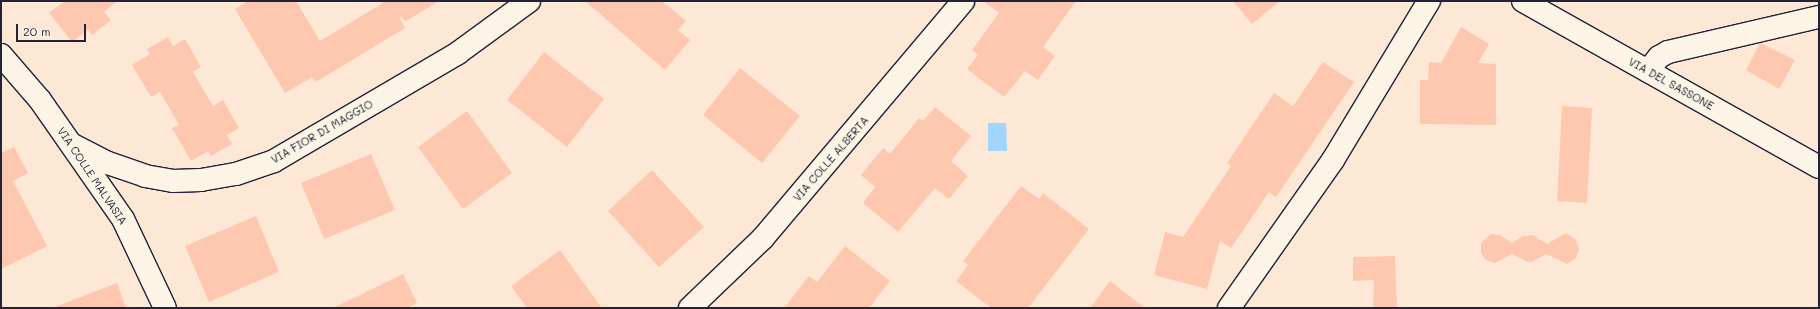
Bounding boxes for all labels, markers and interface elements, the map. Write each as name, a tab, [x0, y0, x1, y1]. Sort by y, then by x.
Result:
scale bar	[18, 16, 88, 42]
text: 20 m	[23, 23, 51, 39]
street label: VIA DEL SASSONE	[1626, 55, 1716, 113]
street label: VIA FIOR DI MAGGIO	[269, 97, 375, 167]
street label: VIA COLLE ALBERTA	[790, 114, 872, 204]
street label: VIA COLLE MALVASIA	[54, 125, 130, 227]

